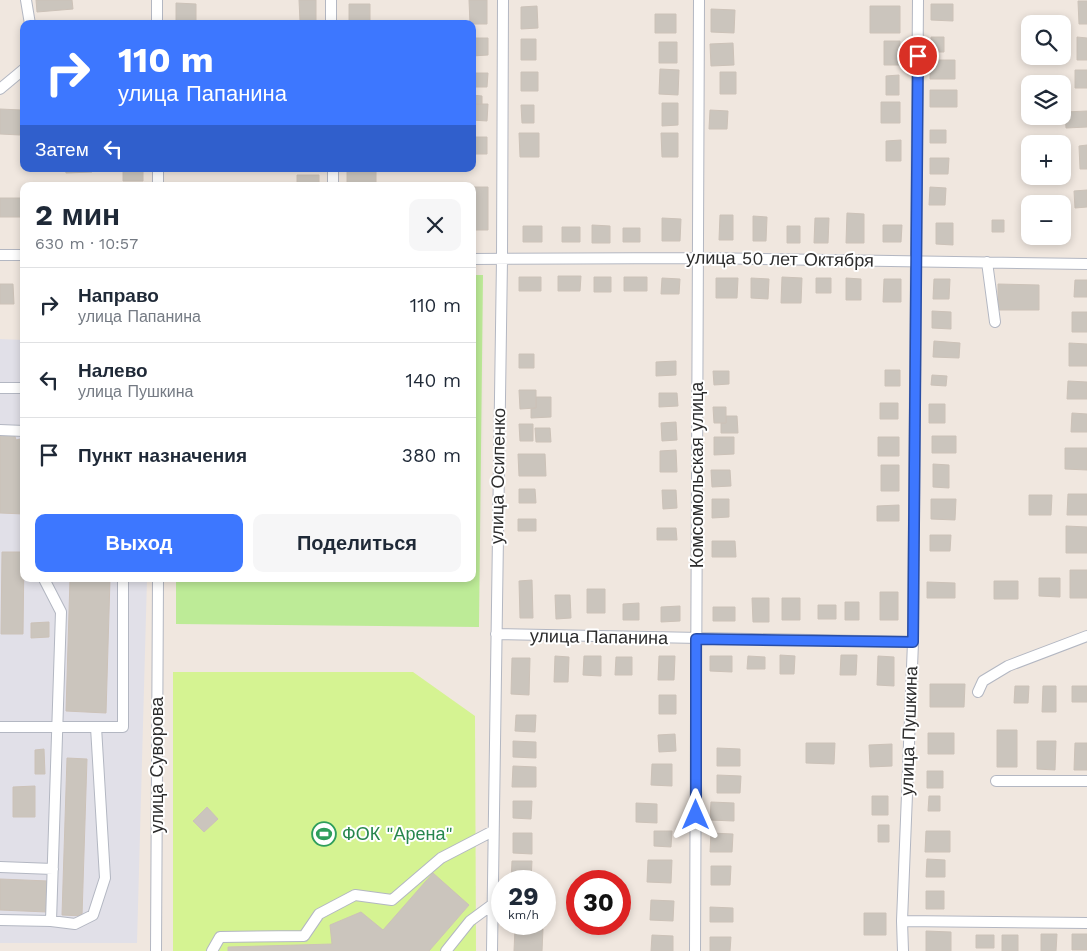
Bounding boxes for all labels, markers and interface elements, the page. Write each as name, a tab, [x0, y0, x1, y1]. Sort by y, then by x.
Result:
map controls	[1021, 15, 1071, 245]
button: search	[1021, 15, 1071, 65]
pin	[897, 35, 939, 77]
text: 110 m	[118, 39, 214, 81]
icon: right	[35, 40, 100, 105]
icon: arrive	[904, 42, 932, 70]
button: layers	[1021, 75, 1071, 125]
text: улица Папанина	[118, 81, 287, 106]
icon: left	[99, 135, 127, 163]
button: +	[1021, 135, 1071, 185]
text: Затем	[35, 138, 89, 161]
button: −	[1021, 195, 1071, 245]
text: 2 мин	[35, 197, 120, 232]
button: close	[409, 199, 461, 251]
text: 630 m · 10:57	[35, 234, 138, 253]
street label: улица 50 лет Октября	[686, 246, 874, 271]
text: Направо	[78, 284, 159, 307]
icon: right	[35, 291, 63, 319]
text: 110 m	[410, 294, 461, 317]
text: улица Папанина	[78, 307, 201, 326]
text: Налево	[78, 359, 148, 382]
icon: left	[35, 366, 63, 394]
text: 140 m	[406, 369, 461, 392]
street label: Комсомольская улица	[686, 381, 707, 568]
text: улица Пушкина	[78, 382, 193, 401]
street label: улица Осипенко	[486, 408, 509, 544]
icon: arrive	[35, 441, 63, 469]
text: Пункт назначения	[78, 444, 247, 467]
text: 380 m	[402, 444, 461, 467]
button: Выход	[35, 514, 243, 572]
button: Поделиться	[253, 514, 461, 572]
street label: улица Папанина	[530, 625, 669, 648]
street label: улица Пушкина	[896, 665, 921, 796]
street label: улица Суворова	[146, 696, 167, 833]
position arrow	[669, 788, 721, 840]
sports icon: ФОК "Арена"	[311, 821, 337, 847]
place label: ФОК "Арена"	[342, 823, 453, 844]
speed limit sign: 30	[566, 870, 631, 935]
text: 29	[508, 882, 539, 911]
text: km/h	[508, 908, 539, 922]

